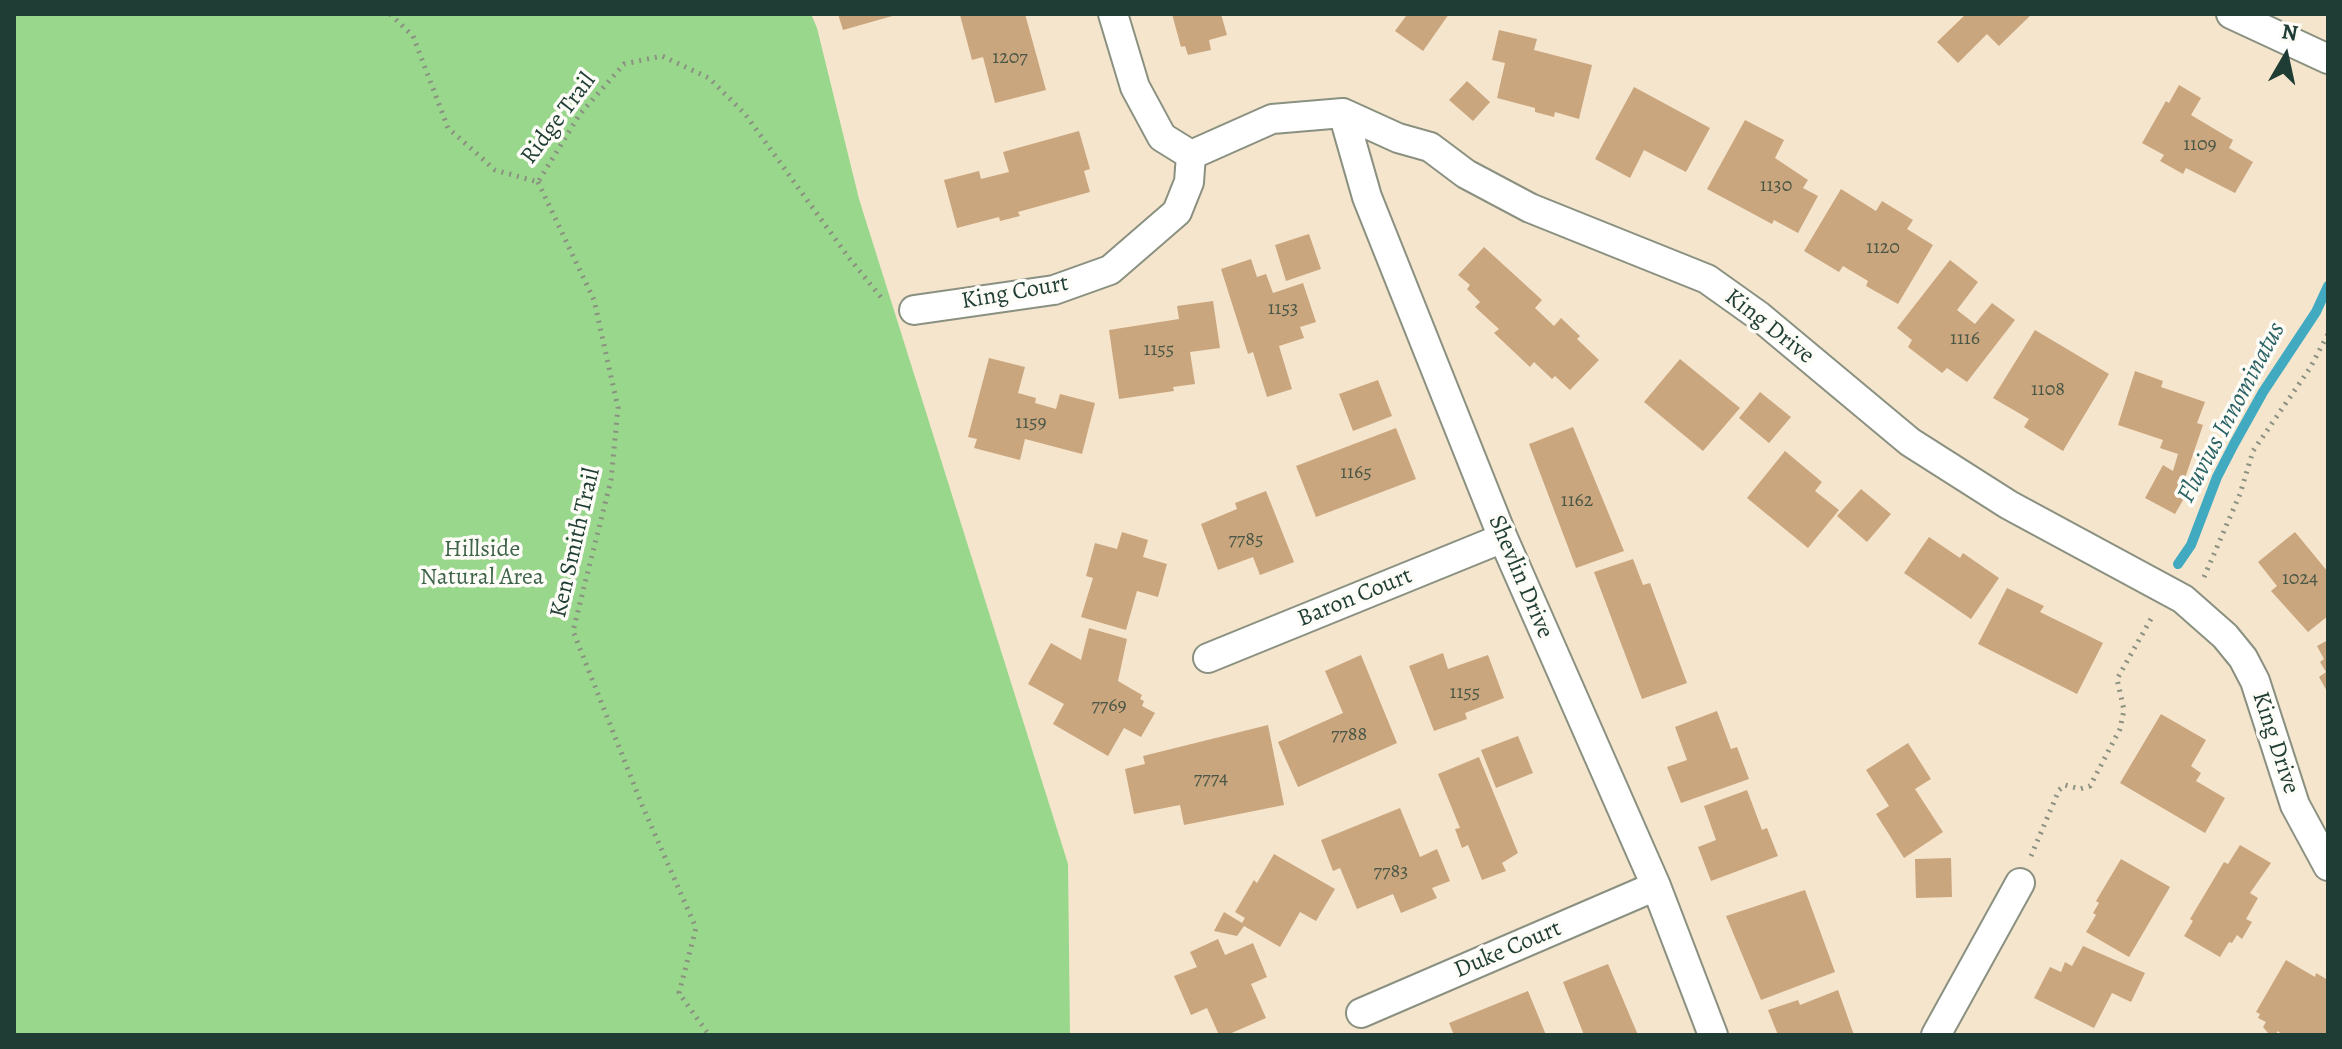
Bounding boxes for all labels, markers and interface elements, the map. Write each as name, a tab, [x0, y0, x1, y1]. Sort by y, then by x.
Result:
north arrow	[2246, 16, 2326, 96]
text: N	[2279, 16, 2300, 48]
house number: 1207	[992, 46, 1028, 70]
street label: Ridge Trail	[515, 68, 603, 170]
house number: 1109	[2183, 133, 2217, 157]
house number: 1130	[1760, 174, 1792, 198]
house number: 1120	[1866, 236, 1900, 260]
street label: King Court	[959, 269, 1071, 317]
street label: King Drive	[1719, 283, 1819, 371]
house number: 1153	[1268, 297, 1298, 321]
water label: Fluvius Innominatus	[2171, 317, 2293, 509]
house number: 1116	[1950, 327, 1980, 351]
house number: 1155	[1144, 338, 1174, 362]
house number: 1108	[2031, 378, 2065, 402]
house number: 1159	[1015, 411, 1047, 435]
house number: 1165	[1340, 461, 1372, 485]
street label: Ken Smith Trail	[545, 465, 607, 621]
house number: 1162	[1561, 489, 1593, 513]
street label: Shevlin Drive	[1481, 511, 1559, 643]
house number: 7785	[1228, 528, 1264, 552]
park label: Hillside Natural Area	[420, 536, 544, 592]
street label: Baron Court	[1294, 562, 1416, 634]
house number: 1024	[2282, 567, 2318, 591]
house number: 1155	[1450, 681, 1480, 705]
street label: King Drive	[2245, 688, 2305, 798]
house number: 7769	[1091, 694, 1127, 718]
house number: 7788	[1331, 723, 1367, 747]
house number: 7774	[1194, 767, 1228, 791]
house number: 7783	[1374, 860, 1408, 884]
street label: Duke Court	[1450, 915, 1566, 985]

